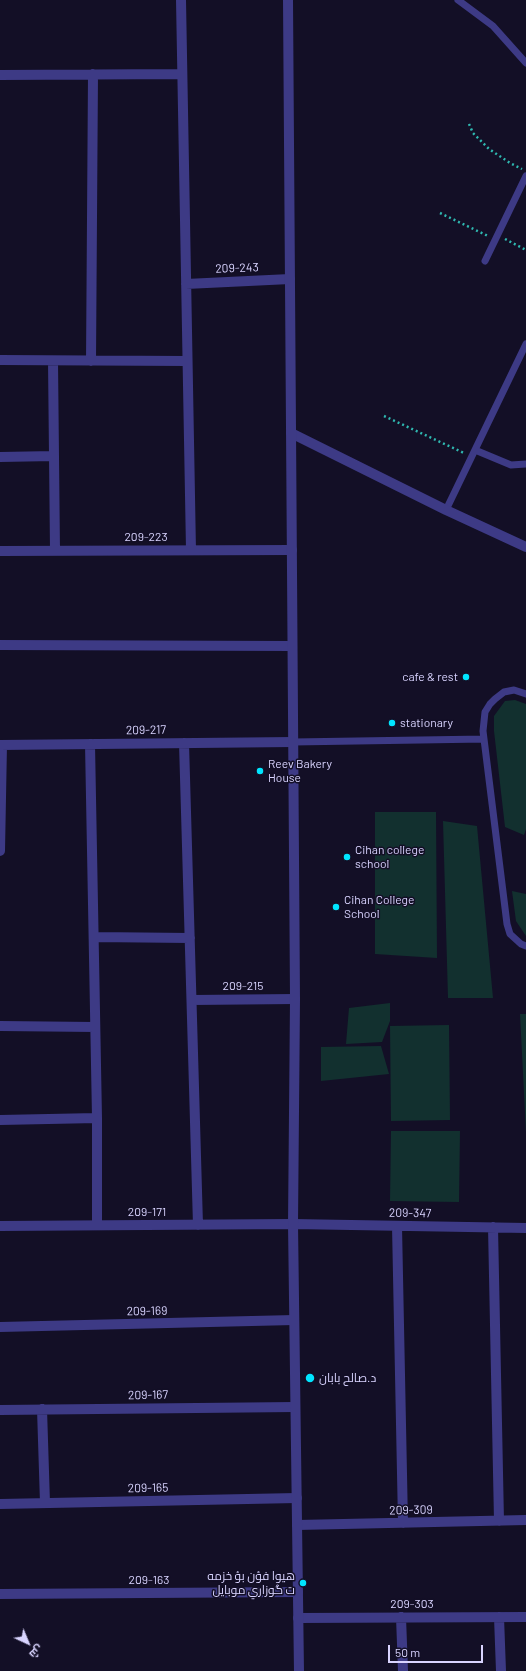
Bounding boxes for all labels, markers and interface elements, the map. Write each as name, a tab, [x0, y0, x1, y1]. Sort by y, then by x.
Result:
street label: 209-243	[215, 260, 259, 276]
street label: 209-223	[124, 530, 168, 544]
place label: cafe & rest	[402, 670, 458, 684]
marker: cafe & rest	[461, 672, 471, 682]
place label: stationary	[400, 716, 453, 730]
marker: stationary	[387, 718, 397, 728]
street label: 209-217	[126, 722, 166, 738]
place label: Reev Bakery House	[268, 757, 332, 785]
marker: Reev Bakery House	[255, 766, 265, 776]
place label: Cihan college school	[355, 843, 424, 871]
marker: Cihan college school	[342, 852, 352, 862]
place label: Cihan College School	[344, 893, 414, 921]
marker: Cihan College School	[331, 902, 341, 912]
street label: 209-215	[223, 979, 263, 993]
street label: 209-171	[128, 1205, 166, 1219]
street label: 209-347	[389, 1205, 431, 1221]
street label: 209-169	[126, 1303, 168, 1319]
place label: د.صالح بابان	[319, 1371, 376, 1385]
marker: د.صالح بابان	[304, 1372, 316, 1384]
street label: 209-167	[128, 1387, 168, 1403]
street label: 209-165	[128, 1480, 168, 1496]
street label: 209-309	[389, 1502, 433, 1518]
place label: هيوا فؤن بؤ خزمه ت گوزاري موبايل	[207, 1569, 295, 1597]
street label: 209-163	[129, 1573, 169, 1587]
marker: هيوا فؤن بؤ خزمه ت گوزاري موبايل	[298, 1578, 308, 1588]
street label: 209-303	[390, 1597, 434, 1611]
north arrow	[8, 1623, 48, 1663]
scale bar	[390, 1637, 485, 1663]
text: ش	[27, 1642, 46, 1662]
text: 50 m	[395, 1645, 420, 1659]

